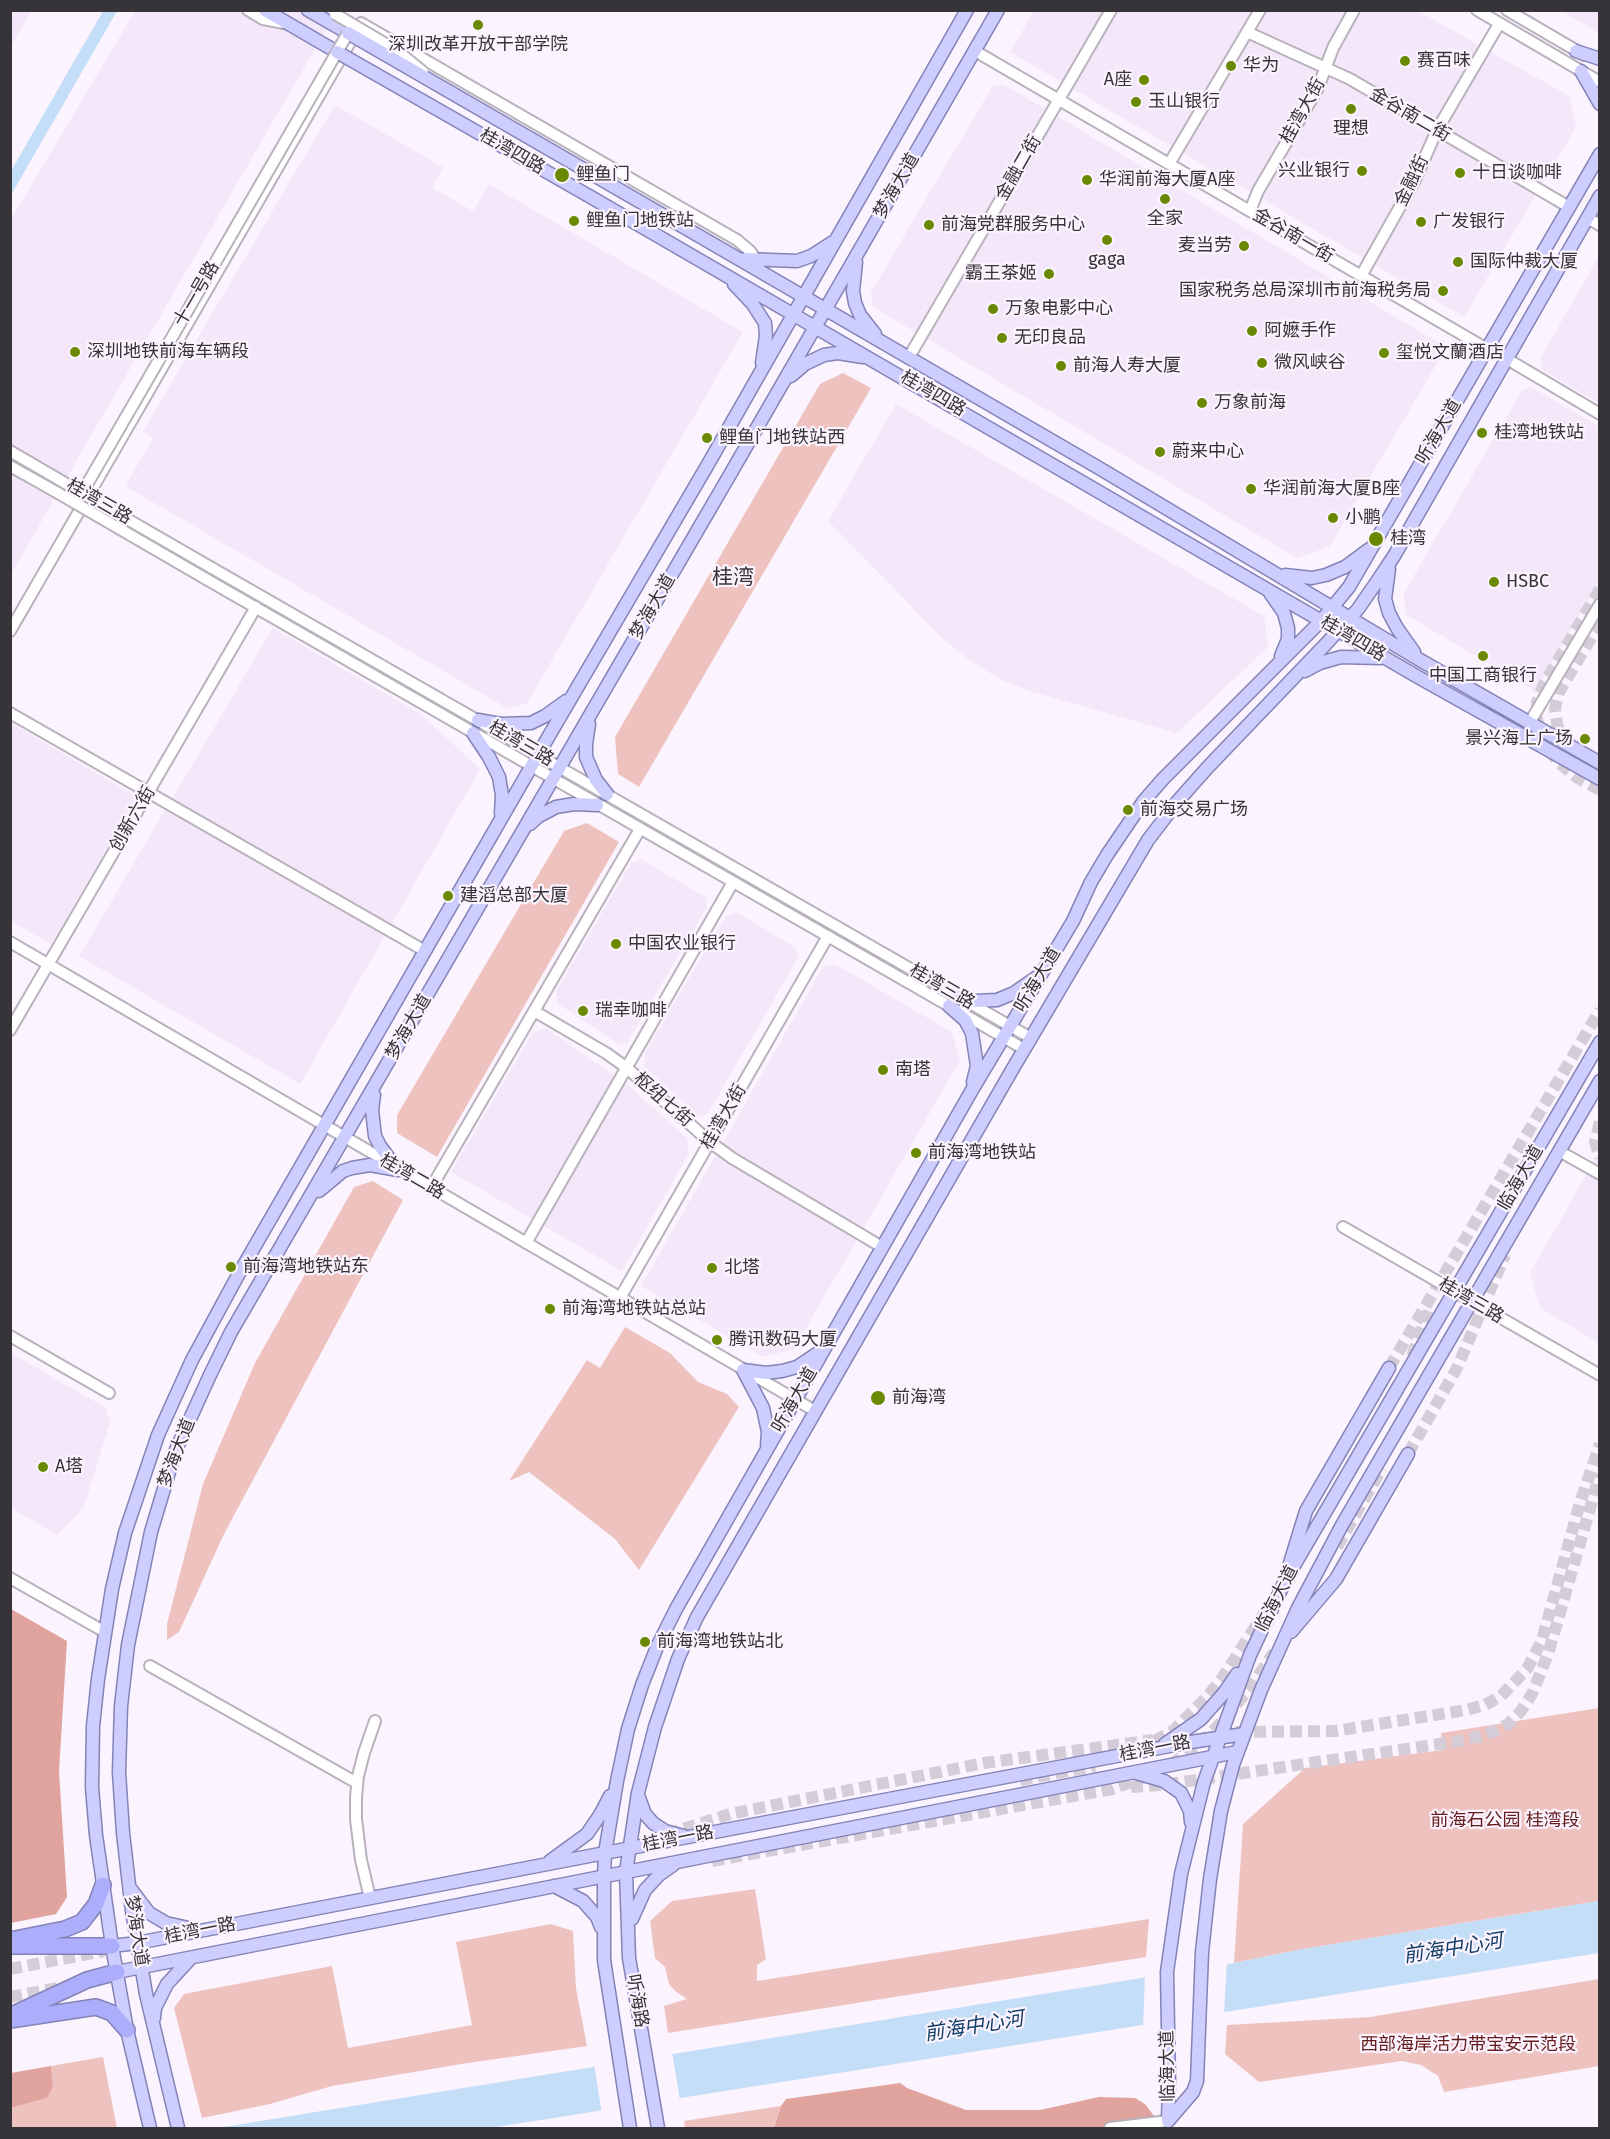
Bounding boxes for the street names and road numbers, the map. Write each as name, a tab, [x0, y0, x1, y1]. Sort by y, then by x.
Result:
street label: 桂湾大街	[1276, 74, 1330, 148]
street label: 金谷南二街	[1366, 83, 1454, 147]
street label: 桂湾四路	[475, 125, 549, 179]
street label: 金融二街	[992, 131, 1046, 205]
street label: 梦海大道	[870, 149, 924, 223]
street label: 金融街	[1390, 152, 1434, 210]
street label: 金谷南一街	[1249, 204, 1337, 268]
street label: 十一号路	[170, 257, 224, 331]
street label: 桂湾四路	[896, 367, 970, 421]
street label: 听海大道	[1412, 395, 1466, 469]
street label: 桂湾三路	[62, 475, 136, 529]
street label: 梦海大道	[626, 570, 680, 644]
street label: 桂湾四路	[1316, 612, 1390, 666]
street label: 桂湾三路	[484, 717, 558, 771]
street label: 创新六街	[106, 782, 160, 856]
street label: 听海大道	[1010, 944, 1066, 1016]
street label: 桂湾三路	[905, 960, 979, 1014]
street label: 梦海大道	[382, 990, 436, 1064]
street label: 枢纽七街	[629, 1068, 697, 1132]
street label: 桂湾大街	[697, 1080, 751, 1154]
street label: 临海大道	[1494, 1141, 1548, 1215]
street label: 桂湾二路	[375, 1150, 449, 1204]
street label: 桂湾三路	[1434, 1274, 1508, 1328]
street label: 听海大道	[768, 1363, 822, 1437]
street label: 梦海大道	[154, 1416, 200, 1490]
street label: 临海大道	[1251, 1562, 1303, 1636]
street label: 桂湾一路	[1118, 1732, 1192, 1766]
street label: 桂湾一路	[641, 1822, 715, 1856]
street label: 梦海大道	[120, 1894, 152, 1968]
street label: 桂湾一路	[163, 1914, 237, 1948]
street label: 听海路	[622, 1973, 652, 2029]
street label: 临海大道	[1157, 2030, 1179, 2102]

